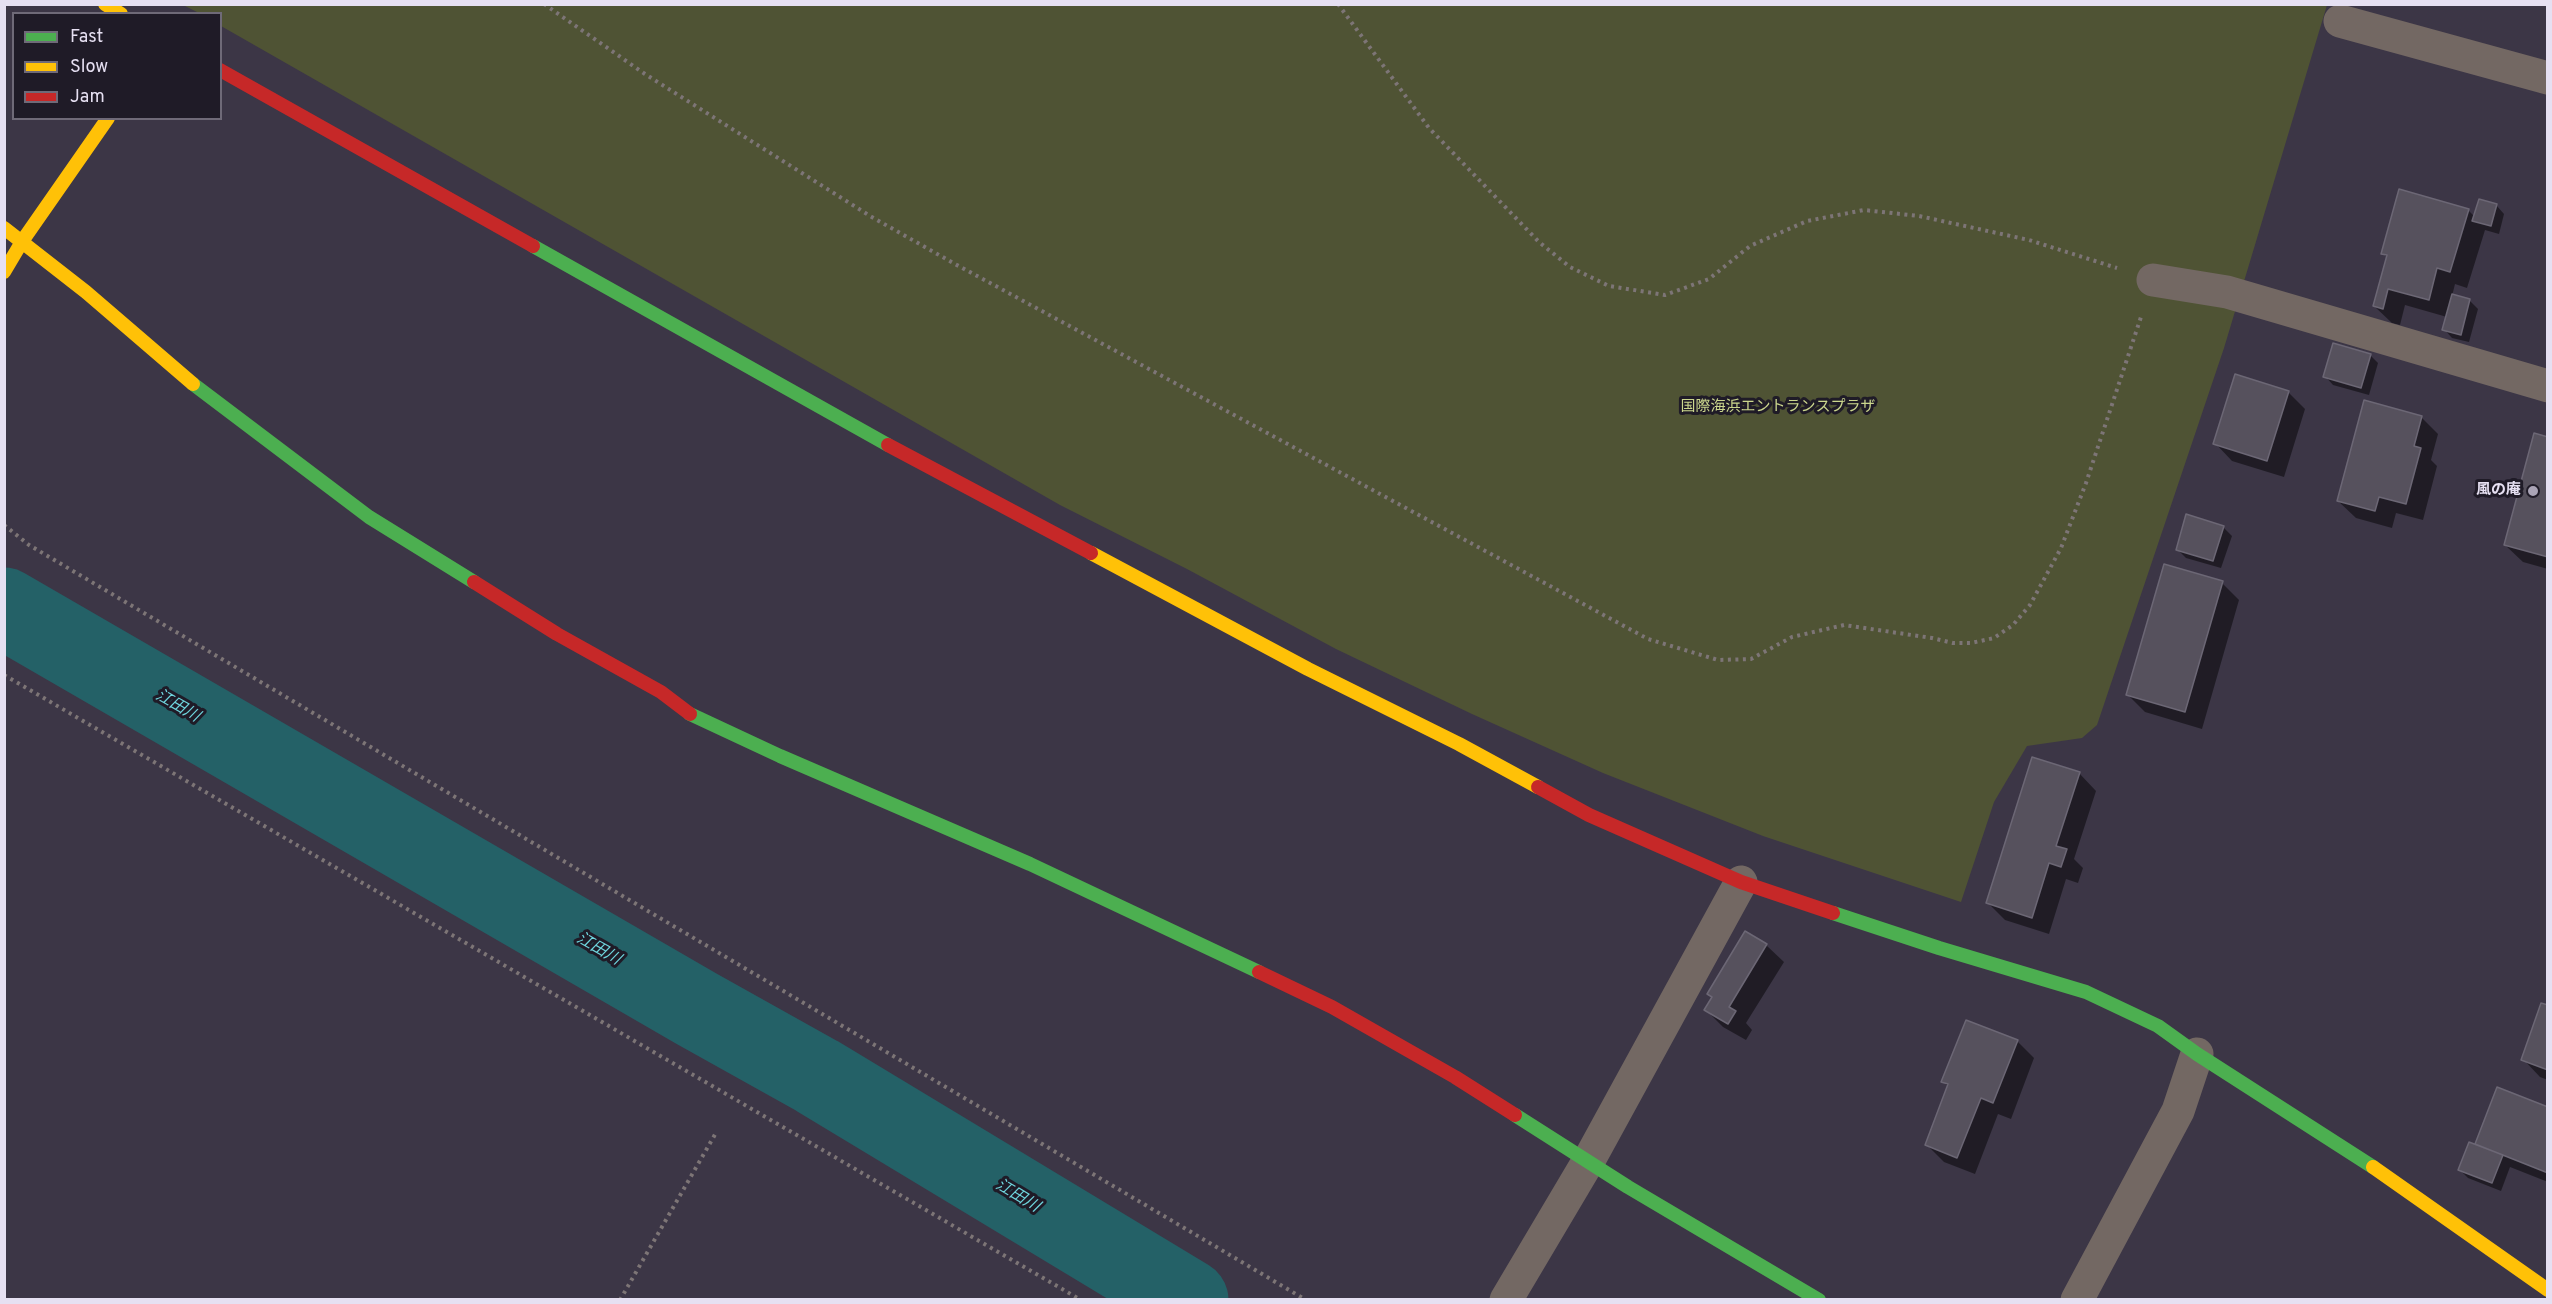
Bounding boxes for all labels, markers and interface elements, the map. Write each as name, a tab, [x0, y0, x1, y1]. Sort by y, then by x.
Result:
legend	[12, 12, 222, 120]
text: Fast	[70, 26, 103, 49]
text: Slow	[70, 56, 108, 79]
text: Jam	[70, 86, 105, 109]
park label: 国際海浜エントランスプラザ	[1681, 399, 1875, 417]
place label: 風の庵	[2476, 482, 2521, 500]
marker: 風の庵	[2526, 484, 2540, 498]
water label: 江田川	[151, 687, 203, 727]
water label: 江田川	[572, 930, 624, 970]
water label: 江田川	[991, 1176, 1043, 1218]

